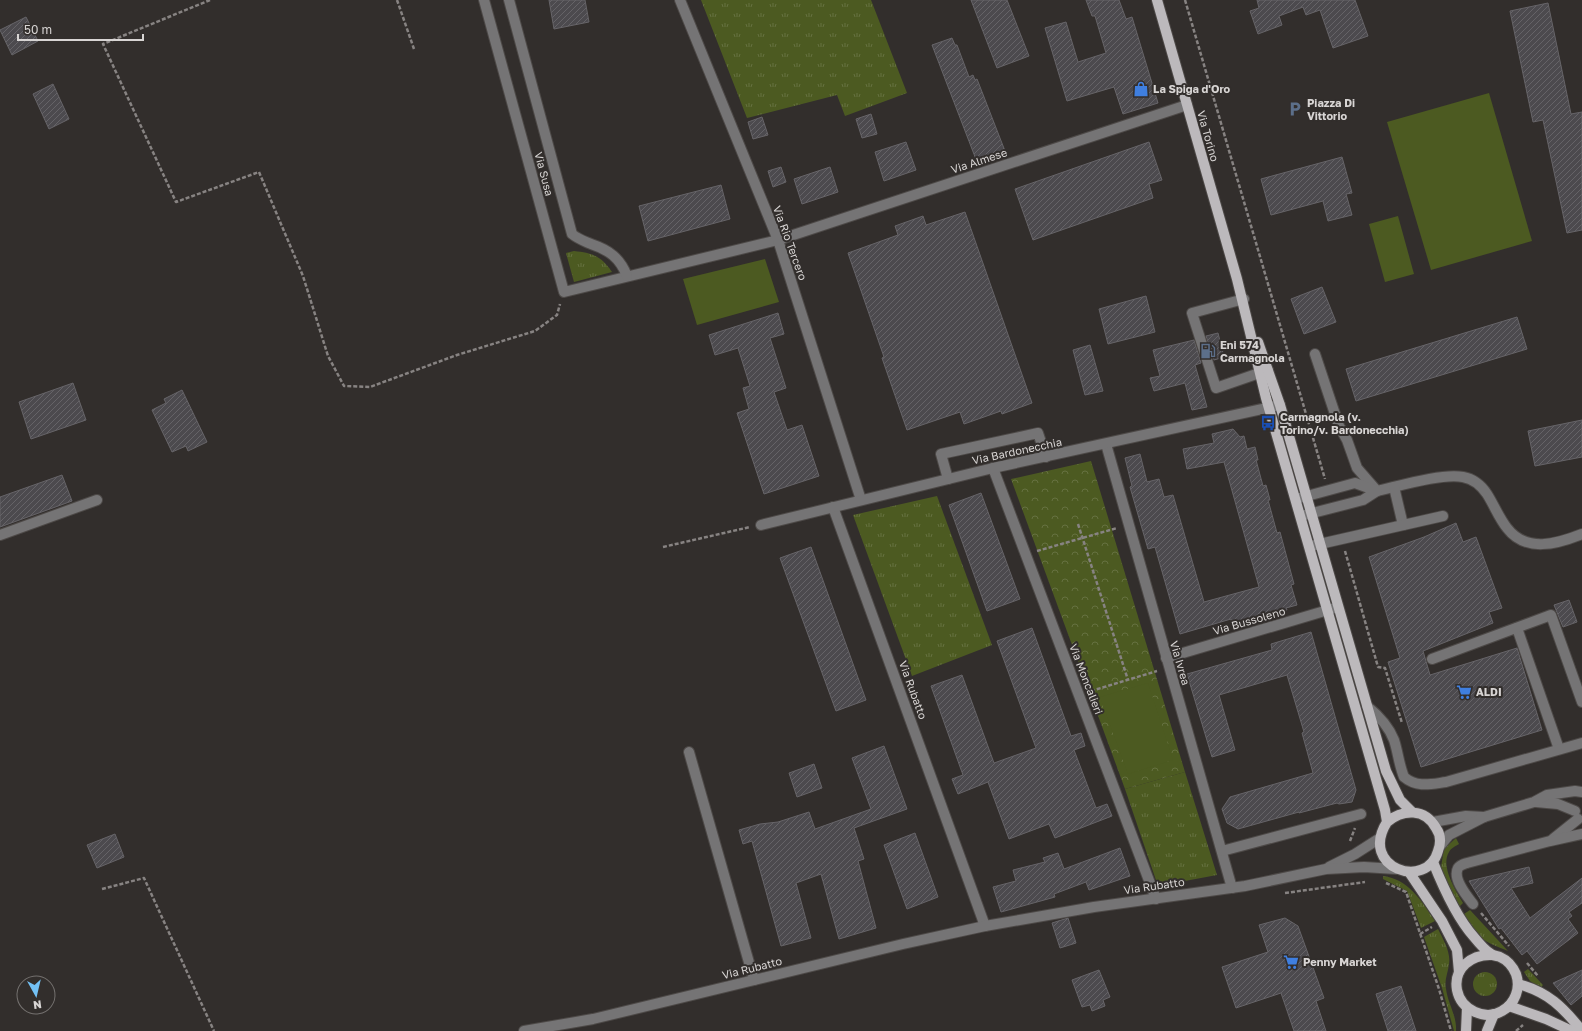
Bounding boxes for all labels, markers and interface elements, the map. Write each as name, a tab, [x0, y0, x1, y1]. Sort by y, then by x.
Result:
scale bar	[18, 16, 143, 42]
text: 50 m	[24, 22, 52, 37]
shop icon: La Spiga d'Oro	[1132, 80, 1150, 98]
place label: La Spiga d'Oro	[1153, 82, 1231, 95]
place label: Piazza Di Vittorio	[1307, 96, 1355, 122]
parking icon: Piazza Di Vittorio	[1286, 100, 1304, 118]
street label: Via Torino	[1195, 109, 1222, 163]
street label: Via Almese	[949, 145, 1009, 176]
street label: Via Susa	[532, 150, 557, 197]
street label: Via Rio Tercero	[771, 204, 810, 282]
place label: Eni 574 Carmagnola	[1220, 338, 1285, 364]
fuel station icon: Eni 574 Carmagnola	[1199, 342, 1217, 360]
place label: Carmagnola (v. Torino/v. Bardonecchia)	[1280, 410, 1409, 436]
bus stop icon: Carmagnola (v. Torino/v. Bardonecchia)	[1259, 414, 1277, 432]
street label: Via Bardonecchia	[971, 435, 1063, 466]
street label: Via Bussoleno	[1211, 604, 1287, 637]
street label: Via Ivrea	[1168, 639, 1193, 687]
street label: Via Moncalieri	[1067, 642, 1106, 716]
street label: Via Rubatto	[897, 659, 930, 721]
supermarket icon: ALDI	[1455, 683, 1473, 701]
place label: ALDI	[1476, 685, 1502, 698]
street label: Via Rubatto	[1123, 875, 1186, 896]
supermarket icon: Penny Market	[1282, 953, 1300, 971]
street label: Via Rubatto	[721, 954, 784, 981]
place label: Penny Market	[1303, 955, 1377, 968]
north arrow	[16, 975, 56, 1015]
text: N	[32, 998, 43, 1012]

